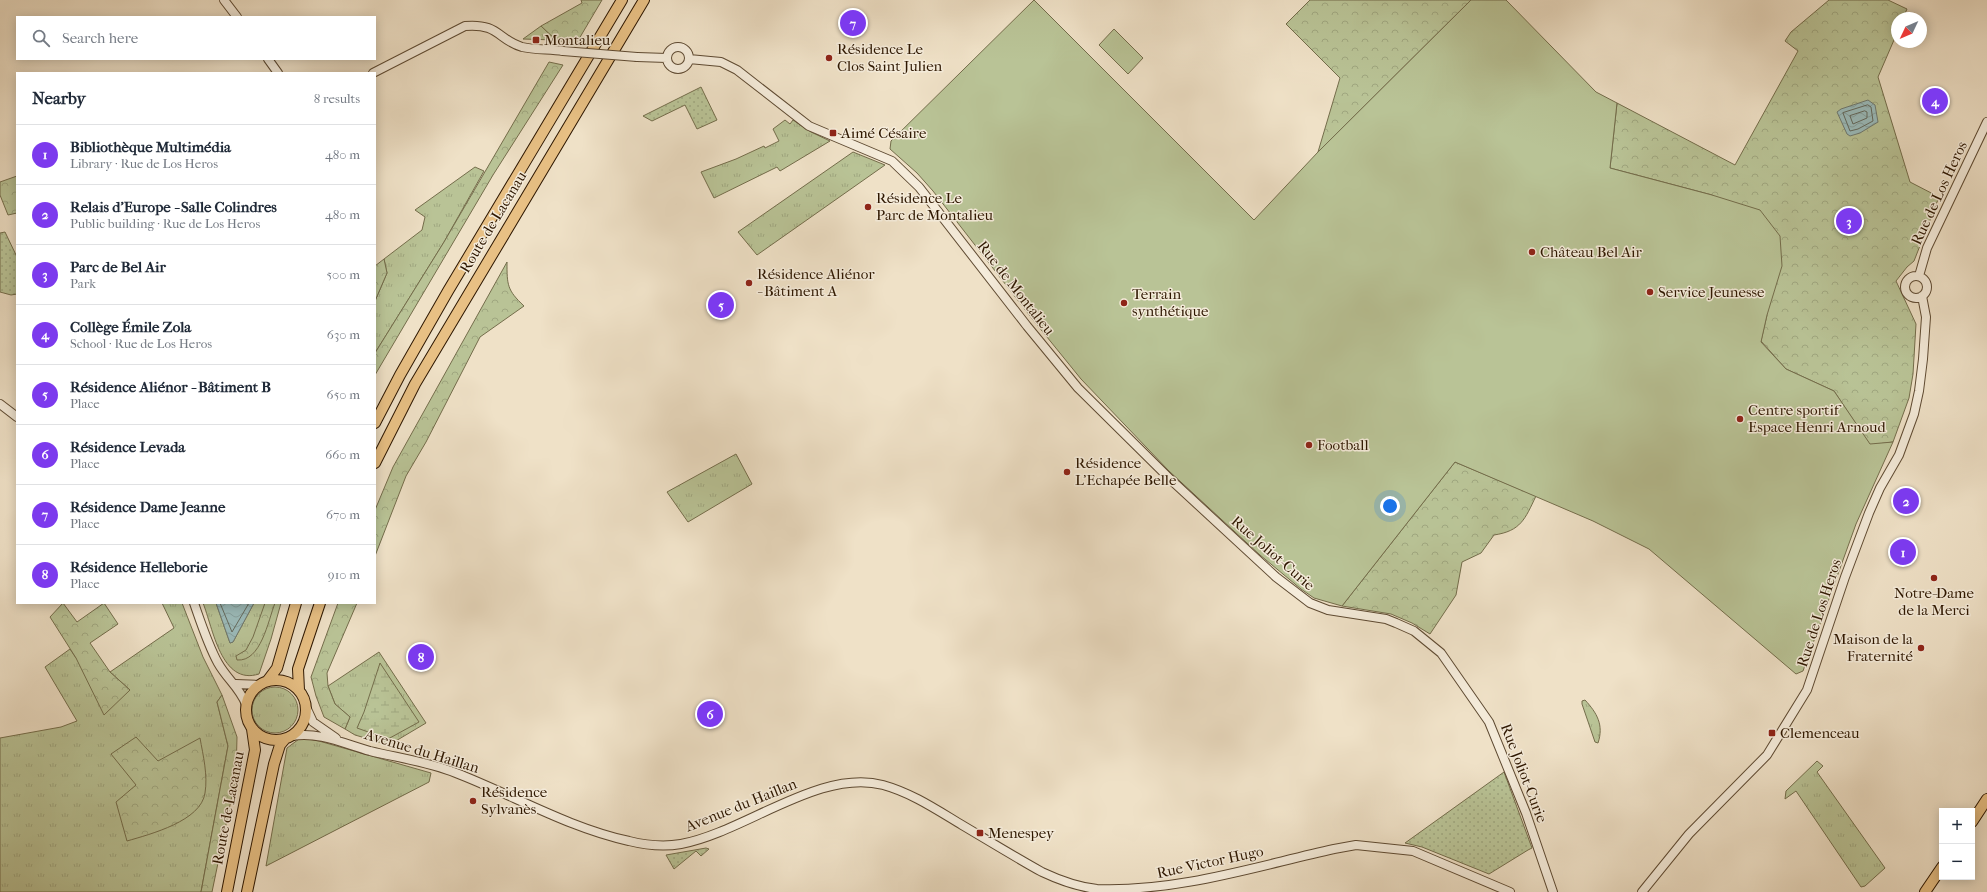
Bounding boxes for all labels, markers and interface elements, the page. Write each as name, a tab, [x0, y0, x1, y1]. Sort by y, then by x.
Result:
pin: 7	[840, 8, 866, 38]
north arrow	[1891, 12, 1927, 48]
search box	[16, 16, 376, 60]
icon: search	[30, 27, 52, 49]
text: Search here	[62, 29, 138, 47]
place label: Montalieu	[544, 31, 611, 49]
marker: Montalieu	[531, 35, 541, 45]
place label: Résidence Le Clos Saint Julien	[837, 40, 943, 75]
marker: Résidence Le Clos Saint Julien	[824, 53, 834, 63]
pin: 4	[1922, 86, 1948, 116]
text: Nearby	[32, 88, 86, 108]
text: 8 results	[314, 91, 360, 106]
place label: Aimé Césaire	[840, 124, 927, 142]
marker: Aimé Césaire	[828, 128, 838, 138]
text: Bibliothèque Multimédia	[70, 138, 231, 156]
street label: Rue de Los Heros	[1907, 138, 1971, 248]
text: 1	[43, 147, 47, 162]
text: 480 m	[325, 147, 360, 162]
text: Library · Rue de Los Heros	[70, 156, 218, 171]
street label: Route de Lacanau	[456, 168, 531, 276]
place label: Résidence Le Parc de Montalieu	[876, 189, 994, 224]
text: Relais d'Europe - Salle Colindres	[70, 198, 277, 216]
marker: Résidence Le Parc de Montalieu	[863, 202, 873, 212]
pin: 3	[1836, 206, 1862, 236]
text: 2	[42, 207, 48, 222]
text: 480 m	[325, 207, 360, 222]
text: Public building · Rue de Los Heros	[70, 216, 260, 231]
street label: Rue de Montalieu	[974, 237, 1059, 339]
place label: Château Bel Air	[1540, 243, 1642, 261]
marker: Château Bel Air	[1527, 247, 1537, 257]
text: Parc de Bel Air	[70, 258, 166, 276]
place label: Résidence Aliénor - Bâtiment A	[757, 265, 875, 300]
text: 3	[42, 267, 48, 282]
text: 500 m	[326, 267, 360, 282]
text: Park	[70, 276, 96, 291]
marker: Résidence Aliénor - Bâtiment A	[744, 278, 754, 288]
place label: Service Jeunesse	[1658, 283, 1765, 301]
place label: Terrain synthétique	[1132, 285, 1209, 320]
marker: Service Jeunesse	[1645, 287, 1655, 297]
pin: 5	[708, 290, 734, 320]
marker: Terrain synthétique	[1119, 298, 1129, 308]
text: Collège Émile Zola	[70, 318, 191, 336]
text: 4	[41, 327, 49, 342]
text: 630 m	[327, 327, 360, 342]
text: School · Rue de Los Heros	[70, 336, 212, 351]
text: Résidence Aliénor - Bâtiment B	[70, 378, 271, 396]
text: 5	[42, 387, 48, 402]
text: 650 m	[327, 387, 360, 402]
text: Place	[70, 396, 100, 411]
place label: Centre sportif Espace Henri Arnoud	[1748, 401, 1886, 436]
marker: Centre sportif Espace Henri Arnoud	[1735, 414, 1745, 424]
place label: Football	[1317, 436, 1369, 454]
text: Résidence Levada	[70, 438, 185, 456]
marker: Football	[1304, 440, 1314, 450]
text: 6	[41, 447, 49, 462]
text: 660 m	[325, 447, 360, 462]
place label: Résidence L'Echapée Belle	[1075, 454, 1177, 489]
text: Place	[70, 456, 100, 471]
marker: Résidence L'Echapée Belle	[1062, 467, 1072, 477]
pin: 2	[1893, 486, 1919, 516]
your location	[1380, 496, 1400, 516]
text: Résidence Dame Jeanne	[70, 498, 225, 516]
text: 7	[42, 507, 48, 522]
text: 670 m	[326, 507, 360, 522]
street label: Rue Joliot-Curie	[1228, 512, 1319, 594]
text: Place	[70, 516, 100, 531]
pin: 1	[1890, 537, 1916, 567]
street label: Rue de Los Heros	[1793, 556, 1845, 669]
text: Résidence Helleborie	[70, 558, 208, 576]
text: 8	[42, 567, 48, 582]
text: 910 m	[328, 567, 360, 582]
marker: Notre-Dame de la Merci	[1929, 573, 1939, 583]
text: Place	[70, 576, 100, 591]
place label: Notre-Dame de la Merci	[1894, 584, 1974, 619]
place label: Maison de la Fraternité	[1833, 630, 1914, 665]
pin: 8	[408, 642, 434, 672]
marker: Maison de la Fraternité	[1916, 643, 1926, 653]
pin: 6	[697, 699, 723, 729]
street label: Rue Joliot-Curie	[1497, 721, 1551, 826]
place label: Clemenceau	[1780, 724, 1860, 742]
street label: Avenue du Haillan	[362, 725, 482, 777]
marker: Clemenceau	[1767, 728, 1777, 738]
street label: Route de Lacanau	[208, 749, 248, 866]
street label: Avenue du Haillan	[682, 774, 800, 836]
place label: Résidence Sylvanès	[481, 783, 548, 818]
marker: Résidence Sylvanès	[468, 796, 478, 806]
map controls	[1939, 808, 1975, 880]
button: +	[1939, 808, 1975, 844]
place label: Menespey	[988, 824, 1055, 842]
marker: Menespey	[975, 828, 985, 838]
street label: Rue Victor Hugo	[1155, 842, 1265, 882]
button: −	[1939, 844, 1975, 880]

